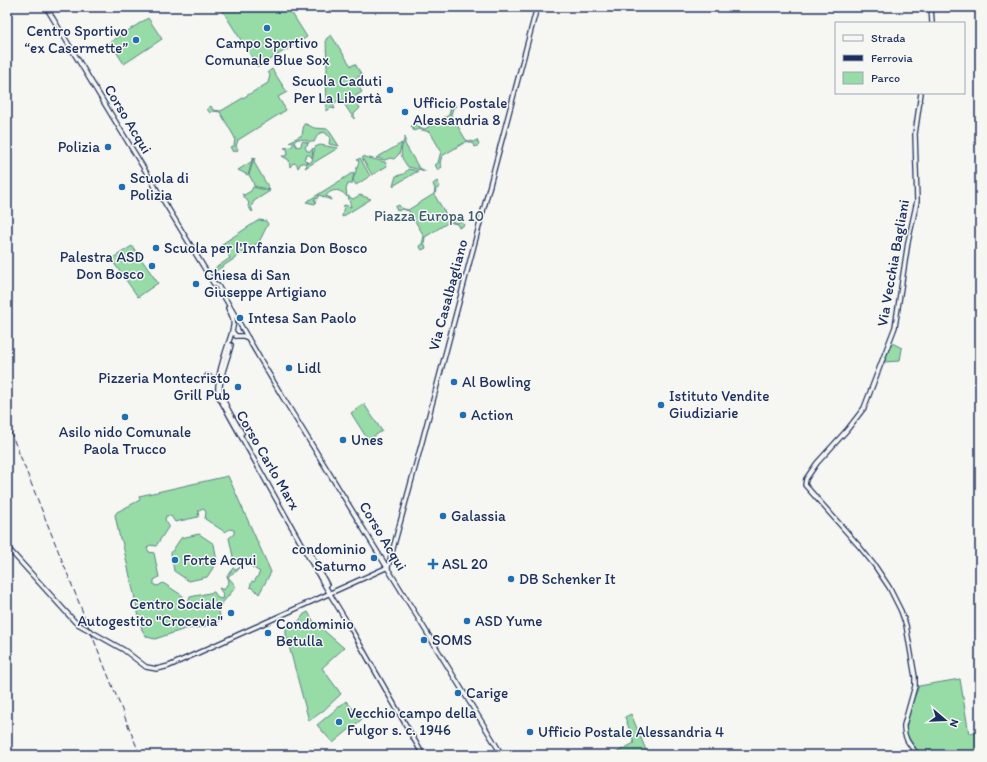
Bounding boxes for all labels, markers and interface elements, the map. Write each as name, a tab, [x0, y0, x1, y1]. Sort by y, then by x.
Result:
place label: Centro Sportivo “ex Casermette”	[25, 22, 128, 57]
legend	[835, 22, 965, 94]
marker: Campo Sportivo Comunale Blue Sox	[262, 23, 272, 33]
text: Strada	[871, 31, 906, 45]
place label: Campo Sportivo Comunale Blue Sox	[205, 34, 329, 69]
marker: Centro Sportivo “ex Casermette”	[131, 35, 141, 45]
text: Ferrovia	[871, 51, 913, 65]
text: Parco	[871, 71, 900, 85]
place label: Scuola Caduti Per La Libertà	[292, 72, 382, 107]
street label: Corso Acqui	[100, 81, 156, 157]
marker: Scuola Caduti Per La Libertà	[385, 85, 395, 95]
place label: Ufficio Postale Alessandria 8	[413, 94, 507, 129]
marker: Ufficio Postale Alessandria 8	[400, 107, 410, 117]
place label: Polizia	[58, 138, 100, 156]
marker: Polizia	[103, 142, 113, 152]
place label: Scuola di Polizia	[130, 169, 189, 204]
marker: Scuola di Polizia	[117, 182, 127, 192]
street label: Via Vecchia Bagliani	[873, 198, 913, 328]
park label: Piazza Europa 10	[374, 207, 484, 225]
street label: Via Casalbagliano	[424, 237, 472, 353]
place label: Scuola per l'Infanzia Don Bosco	[164, 239, 367, 257]
marker: Scuola per l'Infanzia Don Bosco	[151, 243, 161, 253]
place label: Palestra ASD Don Bosco	[60, 248, 144, 283]
marker: Palestra ASD Don Bosco	[147, 261, 157, 271]
place label: Chiesa di San Giuseppe Artigiano	[204, 266, 327, 301]
marker: Chiesa di San Giuseppe Artigiano	[191, 279, 201, 289]
place label: Intesa San Paolo	[248, 309, 356, 327]
marker: Intesa San Paolo	[235, 313, 245, 323]
place label: Lidl	[297, 359, 322, 377]
marker: Lidl	[284, 363, 294, 373]
place label: Pizzeria Montecristo Grill Pub	[98, 369, 230, 404]
place label: Al Bowling	[462, 373, 531, 391]
marker: Al Bowling	[449, 377, 459, 387]
marker: Pizzeria Montecristo Grill Pub	[233, 382, 243, 392]
place label: Istituto Vendite Giudiziarie	[669, 387, 769, 422]
marker: Istituto Vendite Giudiziarie	[656, 400, 666, 410]
place label: Action	[471, 406, 514, 424]
street label: Corso Carlo Marx	[232, 407, 304, 513]
marker: Action	[458, 410, 468, 420]
marker: Asilo nido Comunale Paola Trucco	[120, 412, 130, 422]
place label: Asilo nido Comunale Paola Trucco	[59, 423, 191, 458]
place label: Unes	[351, 431, 384, 449]
marker: Unes	[338, 435, 348, 445]
street label: Corso Acqui	[355, 498, 411, 574]
place label: Galassia	[451, 507, 506, 525]
marker: Galassia	[438, 511, 448, 521]
place label: condominio Saturno	[292, 540, 366, 575]
place label: Forte Acqui	[183, 551, 256, 569]
marker: condominio Saturno	[369, 553, 379, 563]
marker: Forte Acqui	[170, 555, 180, 565]
place label: ASL 20	[442, 555, 488, 573]
marker: ASL 20	[427, 558, 439, 570]
place label: DB Schenker It	[519, 570, 616, 588]
marker: DB Schenker It	[506, 574, 516, 584]
place label: Centro Sociale Autogestito "Crocevia"	[77, 595, 223, 630]
marker: Centro Sociale Autogestito "Crocevia"	[226, 608, 236, 618]
place label: ASD Yume	[475, 612, 542, 630]
place label: Condominio Betulla	[276, 615, 354, 650]
marker: ASD Yume	[462, 616, 472, 626]
marker: Condominio Betulla	[263, 628, 273, 638]
place label: SOMS	[432, 631, 472, 649]
marker: SOMS	[419, 635, 429, 645]
place label: Carige	[466, 684, 508, 702]
marker: Carige	[453, 688, 463, 698]
north arrow	[925, 700, 965, 740]
place label: Vecchio campo della Fulgor s. c. 1946	[347, 704, 477, 739]
marker: Vecchio campo della Fulgor s. c. 1946	[334, 717, 344, 727]
text: N	[947, 717, 961, 729]
place label: Ufficio Postale Alessandria 4	[538, 723, 724, 741]
marker: Ufficio Postale Alessandria 4	[525, 727, 535, 737]

